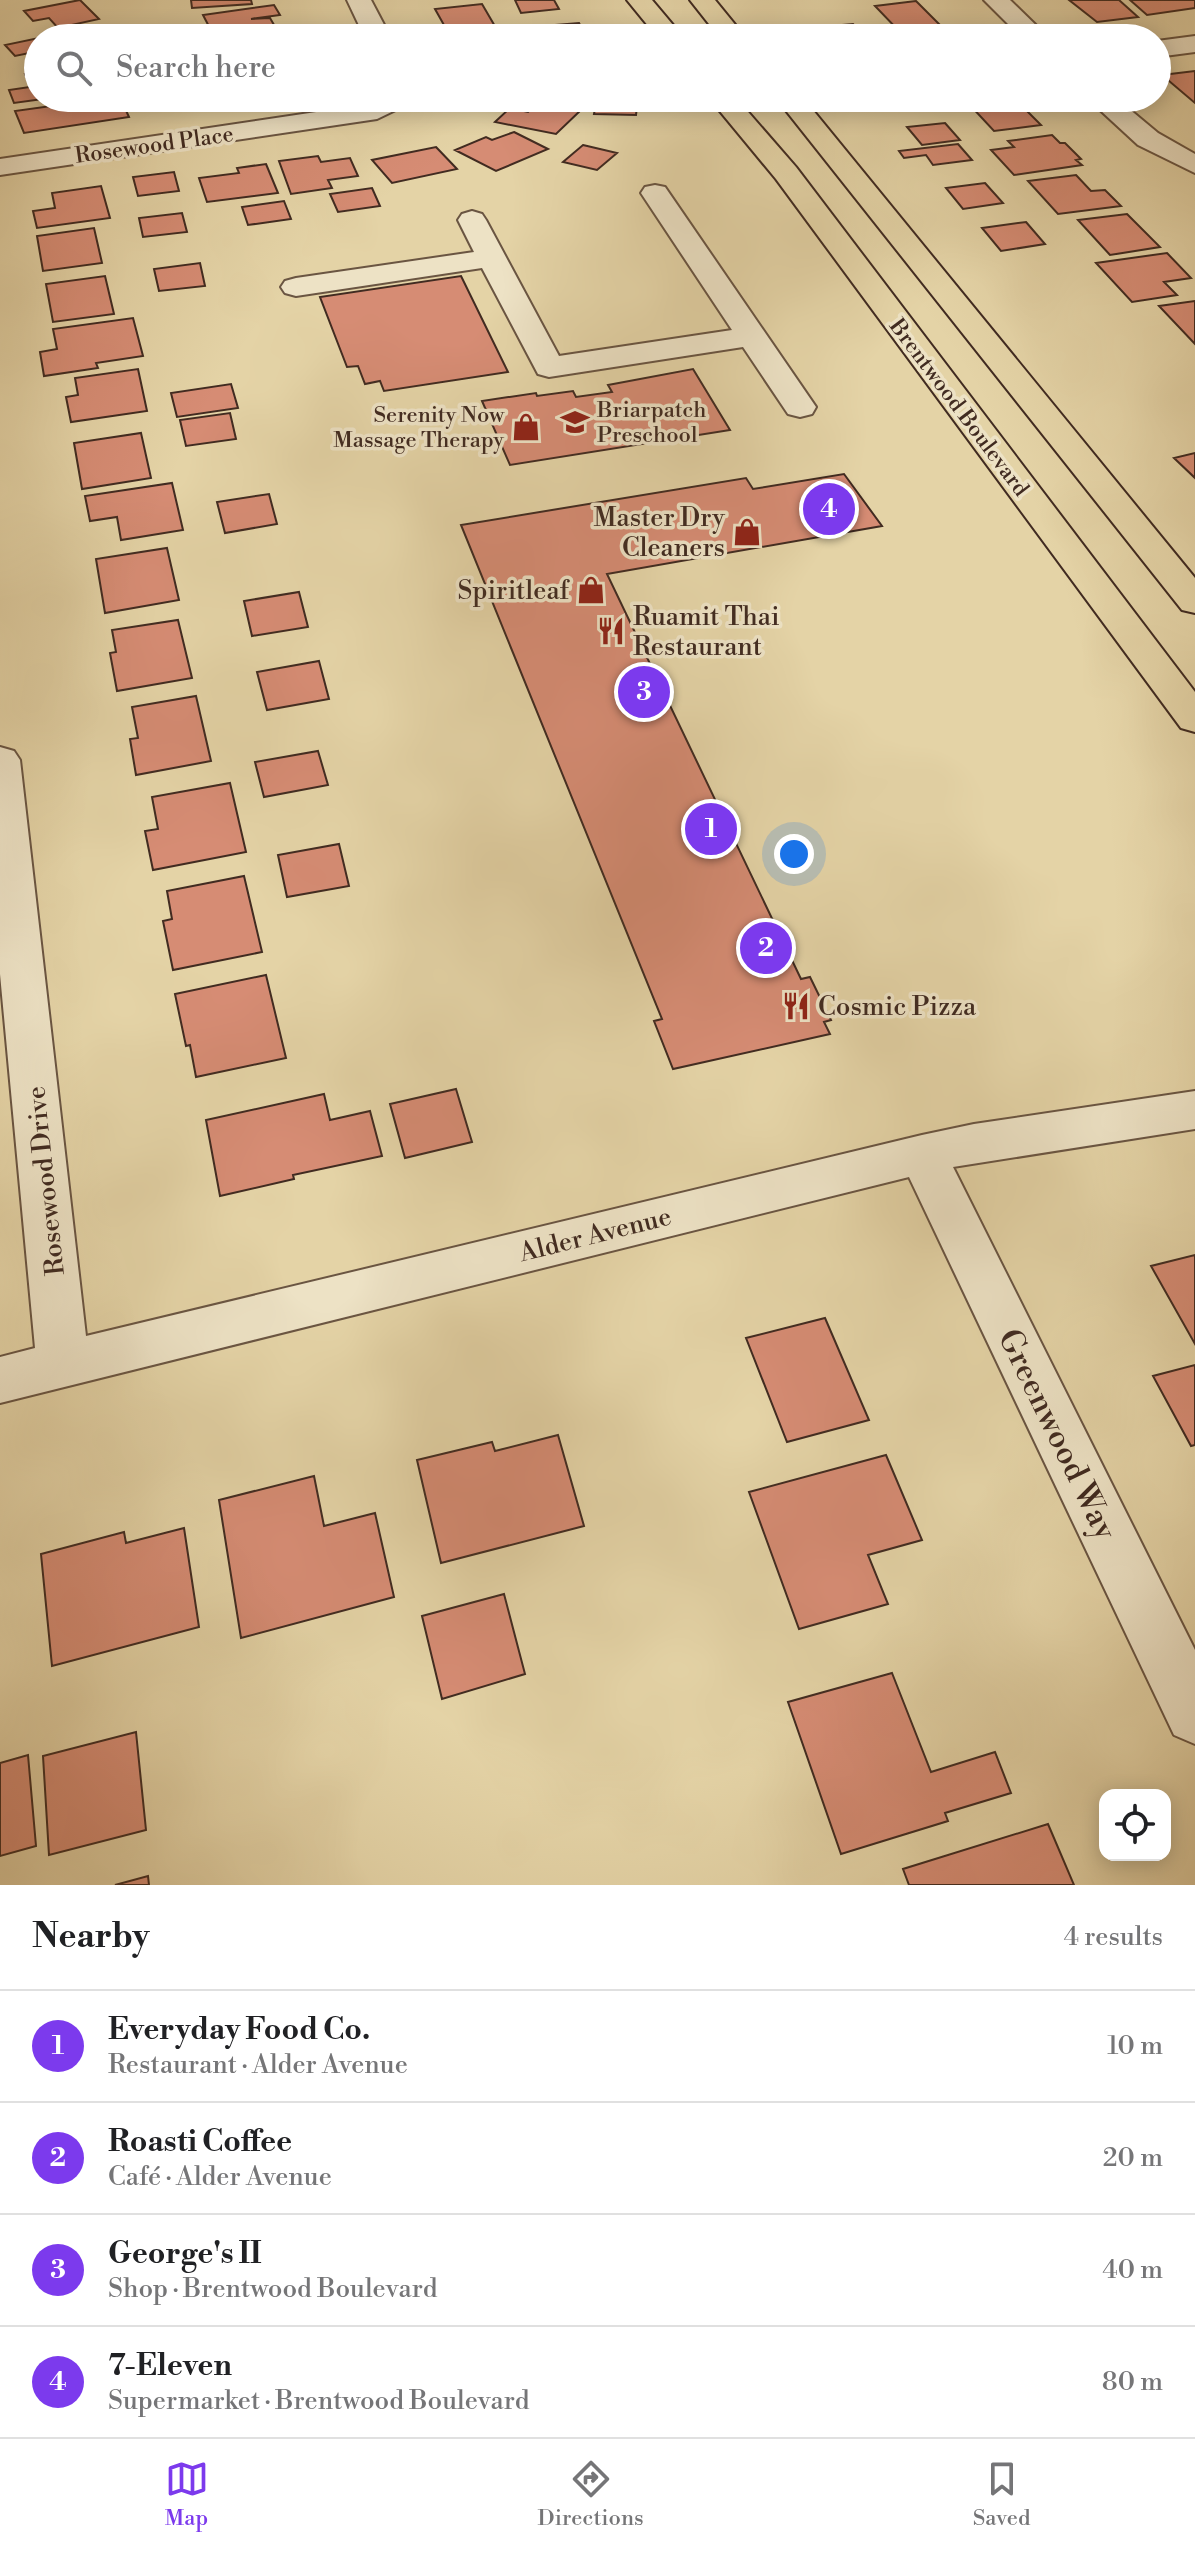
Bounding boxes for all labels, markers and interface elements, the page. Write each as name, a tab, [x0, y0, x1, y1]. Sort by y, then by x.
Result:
search box	[24, 24, 1171, 112]
icon: search	[52, 46, 96, 90]
text: Search here	[116, 49, 276, 87]
street label: Rosewood Place	[73, 121, 235, 170]
street label: Brentwood Boulevard	[883, 313, 1035, 502]
place label: Briarpatch Preschool	[596, 397, 706, 449]
place label: Serenity Now Massage Therapy	[333, 402, 505, 454]
school or university icon: Briarpatch Preschool	[560, 407, 590, 437]
shop icon: Serenity Now Massage Therapy	[511, 412, 541, 442]
pin: 4	[803, 479, 855, 539]
place label: Master Dry Cleaners	[594, 502, 725, 564]
shop icon: Master Dry Cleaners	[732, 517, 762, 547]
place label: Spiritleaf	[458, 575, 571, 607]
shop icon: Spiritleaf	[576, 575, 606, 605]
place label: Ruamit Thai Restaurant	[633, 601, 780, 663]
restaurant icon: Ruamit Thai Restaurant	[596, 616, 626, 646]
pin: 3	[618, 662, 670, 722]
pin: 1	[685, 799, 737, 859]
your location	[774, 834, 814, 874]
pin: 2	[740, 918, 792, 978]
restaurant icon: Cosmic Pizza	[781, 991, 811, 1021]
place label: Cosmic Pizza	[818, 991, 977, 1023]
street label: Rosewood Drive	[20, 1085, 72, 1277]
street label: Alder Avenue	[515, 1201, 675, 1270]
street label: Greenwood Way	[989, 1323, 1126, 1547]
map controls	[1099, 1789, 1171, 1861]
button: locate	[1099, 1789, 1171, 1861]
text: Nearby	[32, 1916, 150, 1958]
text: 4 results	[1064, 1921, 1163, 1953]
text: Everyday Food Co.	[108, 2011, 370, 2049]
text: 1	[52, 2030, 64, 2062]
text: 10 m	[1107, 2030, 1163, 2062]
text: Restaurant · Alder Avenue	[108, 2049, 408, 2081]
text: Roasti Coffee	[108, 2123, 292, 2161]
text: 2	[50, 2142, 66, 2174]
text: 20 m	[1103, 2142, 1163, 2174]
text: Café · Alder Avenue	[108, 2161, 332, 2193]
text: George's II	[108, 2235, 262, 2273]
text: 3	[50, 2254, 66, 2286]
text: 40 m	[1102, 2254, 1163, 2286]
text: Shop · Brentwood Boulevard	[108, 2273, 437, 2305]
text: 7-Eleven	[108, 2347, 232, 2385]
text: 4	[49, 2366, 67, 2398]
text: 80 m	[1102, 2366, 1163, 2398]
text: Supermarket · Brentwood Boulevard	[108, 2385, 530, 2417]
tab: Map	[165, 2457, 209, 2532]
tab: Directions	[538, 2457, 644, 2532]
tab: Saved	[973, 2457, 1030, 2532]

